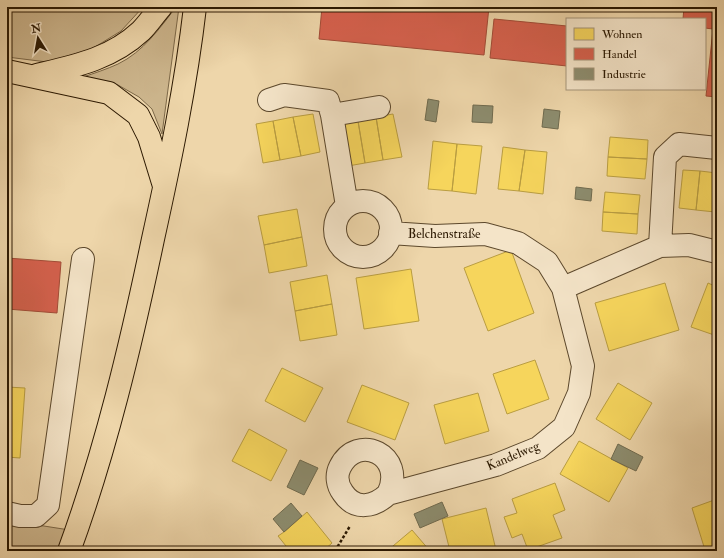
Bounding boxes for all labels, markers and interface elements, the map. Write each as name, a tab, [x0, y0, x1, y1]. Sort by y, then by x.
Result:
north arrow	[18, 18, 58, 58]
legend	[566, 18, 706, 90]
text: N	[29, 21, 43, 36]
text: Wohnen	[601, 27, 643, 42]
text: Handel	[602, 47, 637, 62]
text: Industrie	[602, 67, 646, 82]
street label: Belchenstraße	[408, 226, 481, 242]
street label: Kandelweg	[484, 437, 542, 474]

